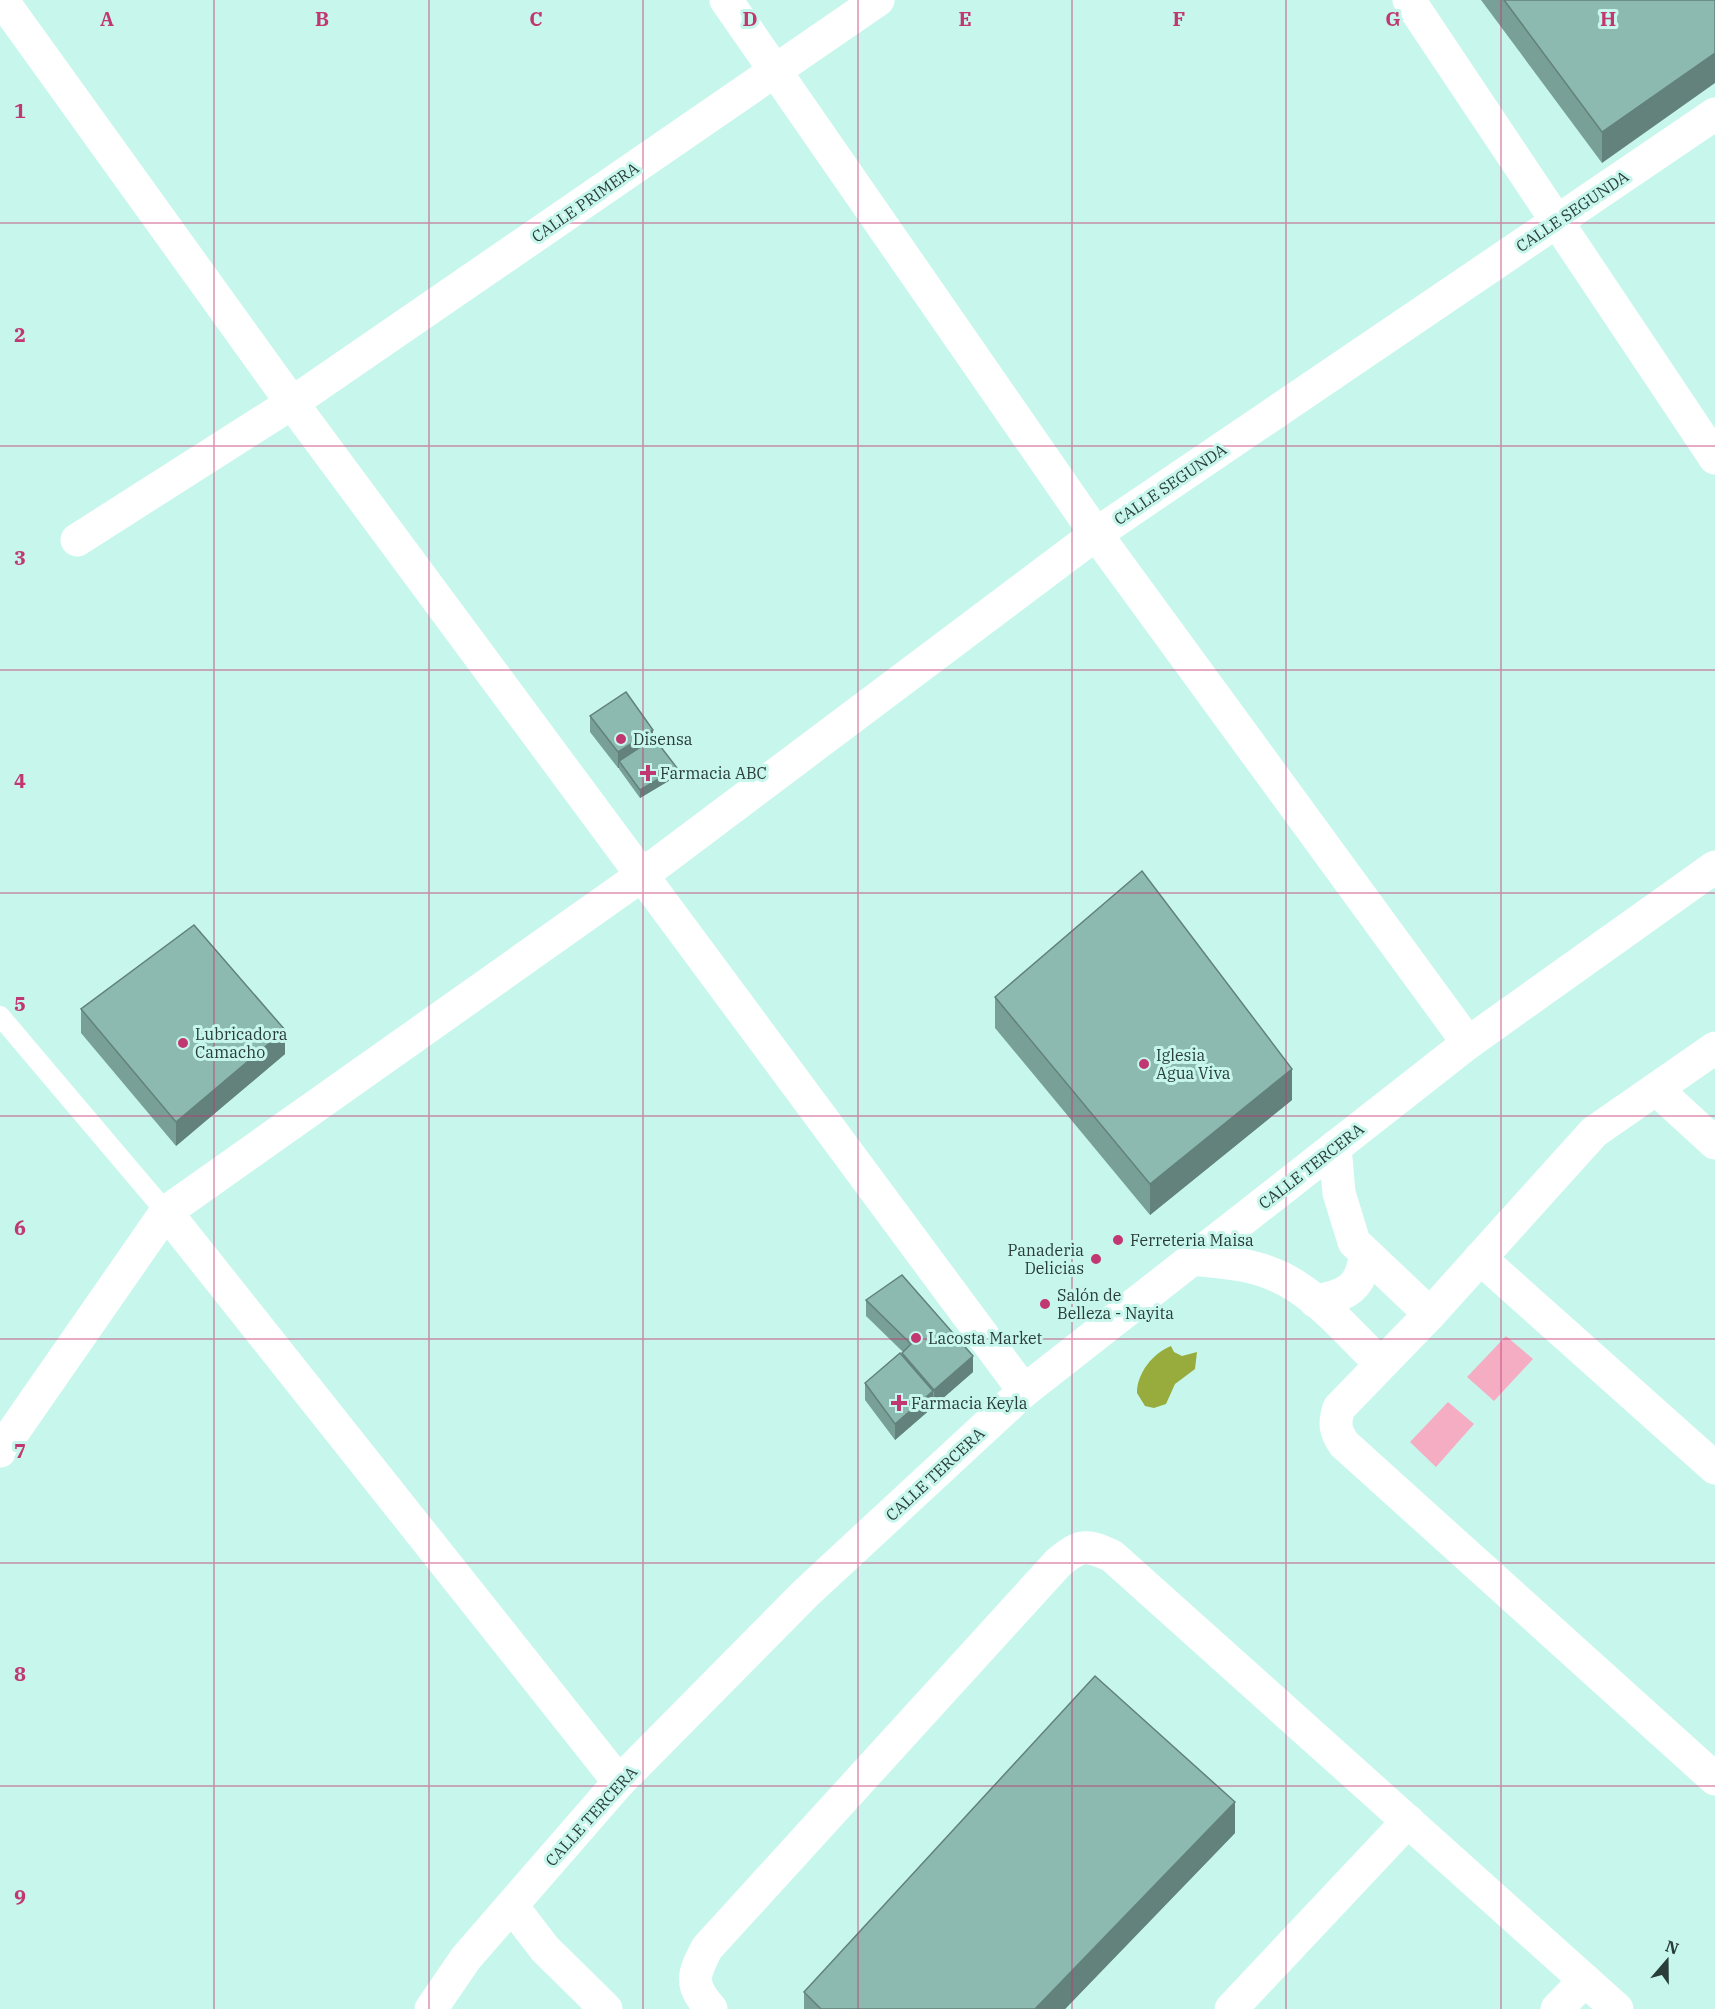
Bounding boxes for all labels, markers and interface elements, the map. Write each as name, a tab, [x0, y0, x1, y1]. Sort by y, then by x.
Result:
text: A	[100, 5, 114, 32]
text: B	[315, 5, 329, 32]
text: C	[529, 5, 543, 32]
text: D	[742, 5, 758, 32]
text: E	[958, 5, 972, 32]
text: F	[1173, 5, 1185, 32]
text: G	[1385, 5, 1401, 32]
text: H	[1600, 5, 1616, 32]
text: 1	[14, 97, 26, 124]
street label: CALLE PRIMERA	[527, 158, 643, 246]
street label: CALLE SEGUNDA	[1512, 166, 1632, 256]
text: 2	[14, 321, 26, 348]
street label: CALLE SEGUNDA	[1110, 439, 1230, 529]
text: 3	[14, 544, 26, 571]
place label: Disensa	[633, 729, 693, 749]
marker: Disensa	[614, 732, 628, 746]
place label: Farmacia ABC	[660, 763, 767, 783]
marker: Farmacia ABC	[641, 766, 655, 780]
text: 4	[14, 767, 26, 794]
text: 5	[14, 990, 26, 1017]
place label: Lubricadora Camacho	[195, 1024, 288, 1062]
marker: Lubricadora Camacho	[176, 1036, 190, 1050]
place label: Iglesia Agua Viva	[1156, 1045, 1231, 1083]
marker: Iglesia Agua Viva	[1137, 1057, 1151, 1071]
street label: CALLE TERCERA	[1254, 1119, 1368, 1213]
text: 6	[14, 1214, 26, 1241]
place label: Ferreteria Maisa	[1130, 1230, 1254, 1250]
marker: Ferreteria Maisa	[1111, 1233, 1125, 1247]
place label: Panaderia Delicias	[1007, 1240, 1084, 1278]
marker: Panaderia Delicias	[1089, 1252, 1103, 1266]
place label: Salón de Belleza - Nayita	[1057, 1285, 1174, 1323]
marker: Salón de Belleza - Nayita	[1038, 1297, 1052, 1311]
place label: Lacosta Market	[928, 1328, 1043, 1348]
marker: Lacosta Market	[909, 1331, 923, 1345]
place label: Farmacia Keyla	[911, 1393, 1028, 1413]
marker: Farmacia Keyla	[892, 1396, 906, 1410]
street label: CALLE TERCERA	[881, 1423, 989, 1525]
text: 7	[14, 1437, 26, 1464]
text: 8	[14, 1660, 26, 1687]
street label: CALLE TERCERA	[541, 1762, 641, 1870]
text: 9	[14, 1883, 26, 1910]
north arrow	[1637, 1931, 1697, 1991]
text: N	[1663, 1935, 1681, 1958]

